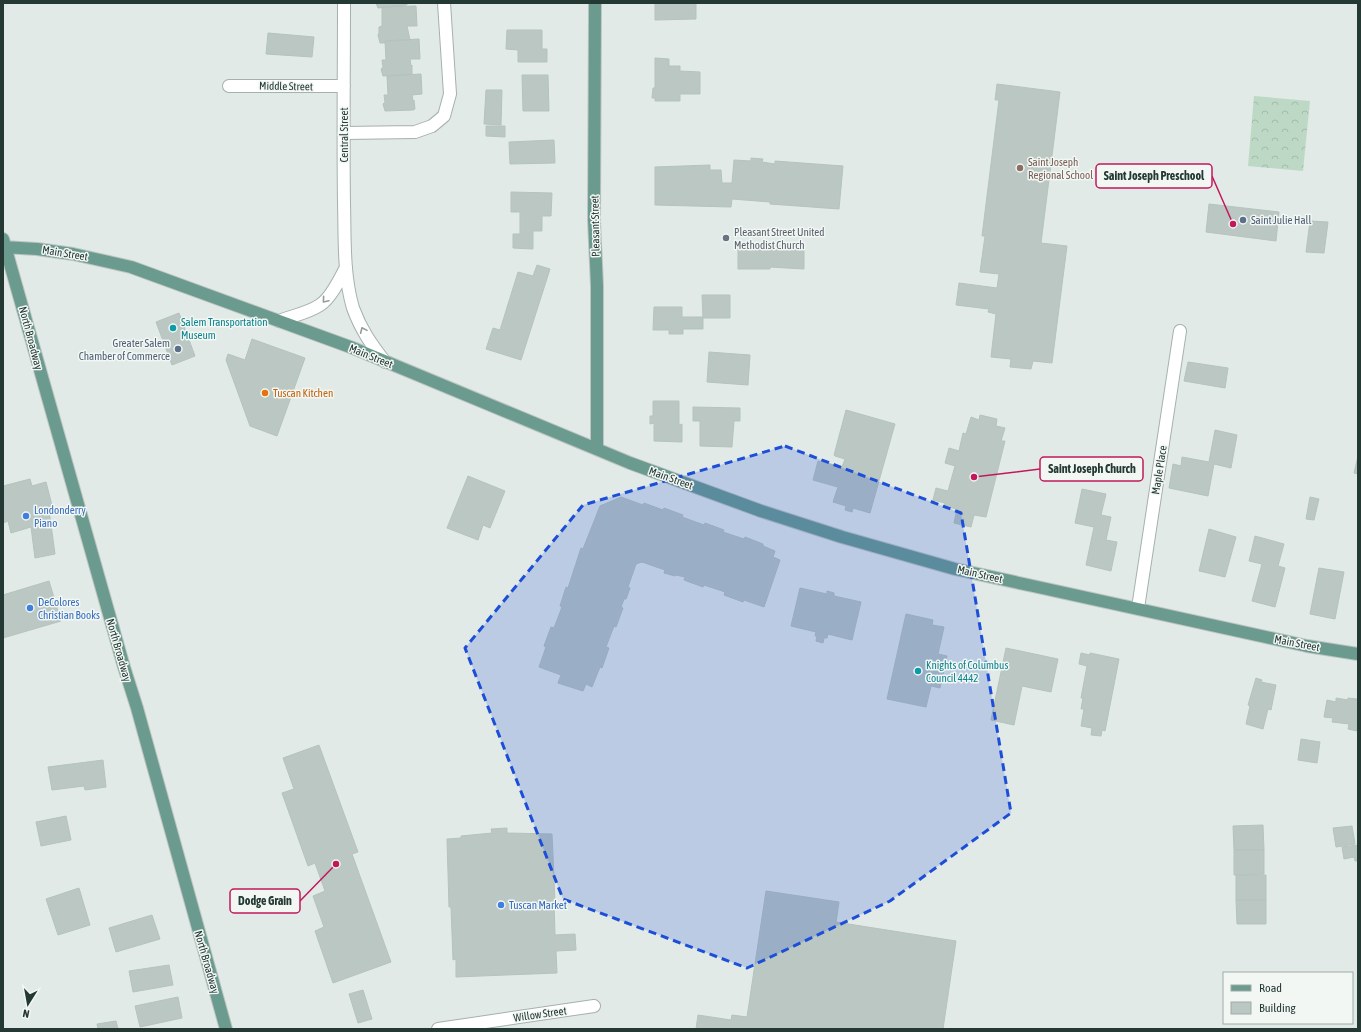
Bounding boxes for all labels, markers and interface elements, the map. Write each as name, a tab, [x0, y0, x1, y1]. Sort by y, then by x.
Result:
street label: Middle Street	[259, 80, 313, 92]
street label: Central Street	[338, 107, 350, 163]
place label: Saint Joseph Regional School	[1028, 156, 1093, 181]
marker: Saint Joseph Regional School	[1015, 163, 1025, 173]
callout: Saint Joseph Preschool	[1096, 164, 1212, 188]
text: Saint Joseph Preschool	[1104, 169, 1205, 183]
street label: Pleasant Street	[588, 195, 602, 257]
place label: Saint Julie Hall	[1251, 214, 1311, 226]
marker: Saint Julie Hall	[1238, 215, 1248, 225]
place label: Pleasant Street United Methodist Church	[734, 226, 825, 251]
marker: Pleasant Street United Methodist Church	[721, 233, 731, 243]
street label: Main Street	[41, 243, 89, 263]
one-way arrow	[322, 295, 329, 302]
street label: North Broadway	[17, 305, 45, 371]
place label: Salem Transportation Museum	[181, 316, 268, 341]
marker: Salem Transportation Museum	[168, 323, 178, 333]
one-way arrow	[360, 327, 368, 335]
place label: Greater Salem Chamber of Commerce	[79, 337, 170, 362]
street label: Main Street	[347, 342, 395, 370]
marker: Greater Salem Chamber of Commerce	[173, 344, 183, 354]
place label: Tuscan Kitchen	[273, 387, 333, 399]
marker: Tuscan Kitchen	[260, 388, 270, 398]
street label: Maple Place	[1149, 445, 1169, 495]
callout: Saint Joseph Church	[1040, 457, 1143, 481]
text: Saint Joseph Church	[1048, 462, 1136, 476]
street label: Main Street	[647, 464, 695, 492]
place label: Londonderry Piano	[34, 504, 86, 529]
marker: Londonderry Piano	[21, 511, 31, 521]
street label: Main Street	[956, 563, 1004, 585]
place label: DeColores Christian Books	[38, 596, 100, 621]
marker: DeColores Christian Books	[25, 603, 35, 613]
street label: North Broadway	[104, 617, 134, 683]
street label: Main Street	[1273, 633, 1321, 653]
place label: Knights of Columbus Council 4442	[926, 659, 1008, 684]
marker: Knights of Columbus Council 4442	[913, 666, 923, 676]
callout: Dodge Grain	[230, 889, 300, 913]
text: Dodge Grain	[238, 894, 292, 908]
place label: Tuscan Market	[509, 899, 567, 911]
marker: Tuscan Market	[496, 900, 506, 910]
street label: North Broadway	[192, 929, 222, 995]
legend	[1223, 972, 1353, 1024]
text: Road	[1259, 981, 1282, 995]
north arrow	[8, 984, 48, 1024]
text: Building	[1259, 1001, 1297, 1015]
street label: Willow Street	[513, 1004, 567, 1024]
text: N	[22, 1007, 30, 1020]

